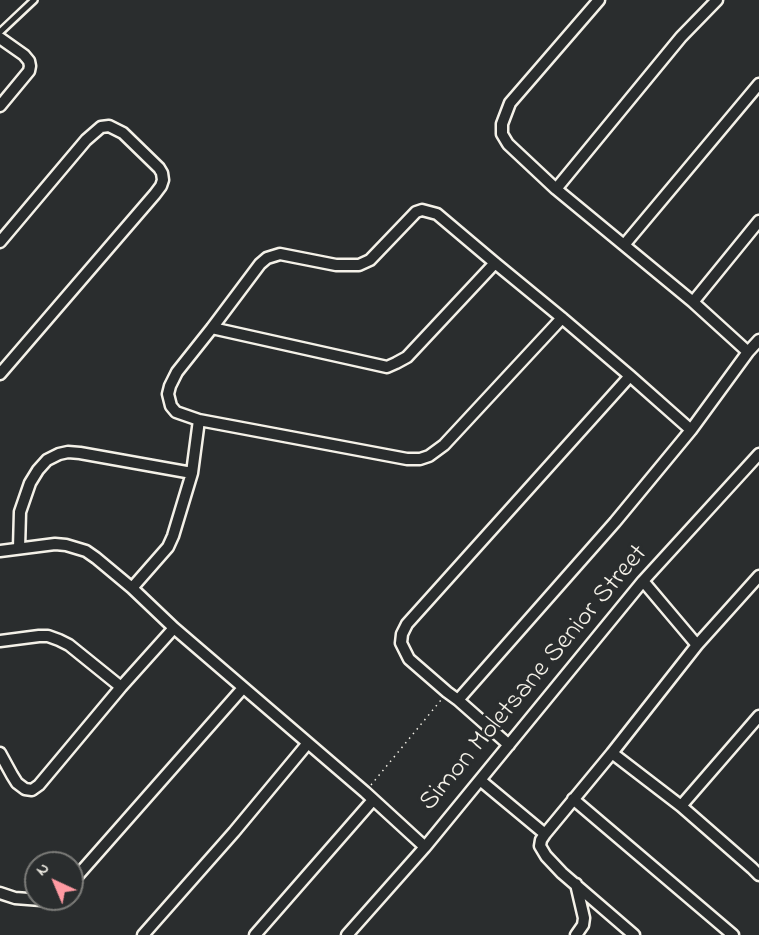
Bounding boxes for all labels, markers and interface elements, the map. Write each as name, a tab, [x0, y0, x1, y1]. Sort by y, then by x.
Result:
street label: Simon Moletsane Senior Street	[414, 539, 656, 819]
north arrow	[24, 851, 84, 911]
text: N	[31, 857, 55, 882]

